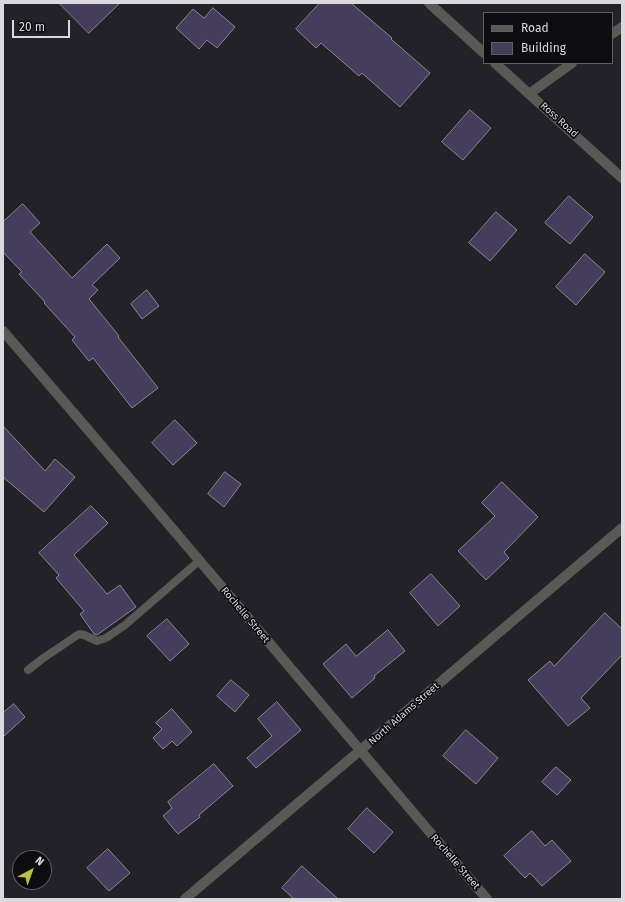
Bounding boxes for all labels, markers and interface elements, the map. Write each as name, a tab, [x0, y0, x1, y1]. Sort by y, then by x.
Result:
scale bar	[14, 12, 72, 38]
legend	[483, 12, 613, 64]
text: 20 m	[19, 20, 45, 34]
text: Road	[521, 21, 549, 35]
text: Building	[521, 41, 566, 55]
street label: Ross Road	[538, 100, 580, 140]
street label: Rochelle Street	[218, 585, 272, 645]
street label: North Adams Street	[367, 680, 441, 748]
street label: Rochelle Street	[428, 832, 482, 892]
north arrow	[12, 850, 52, 890]
text: N	[33, 854, 47, 869]

